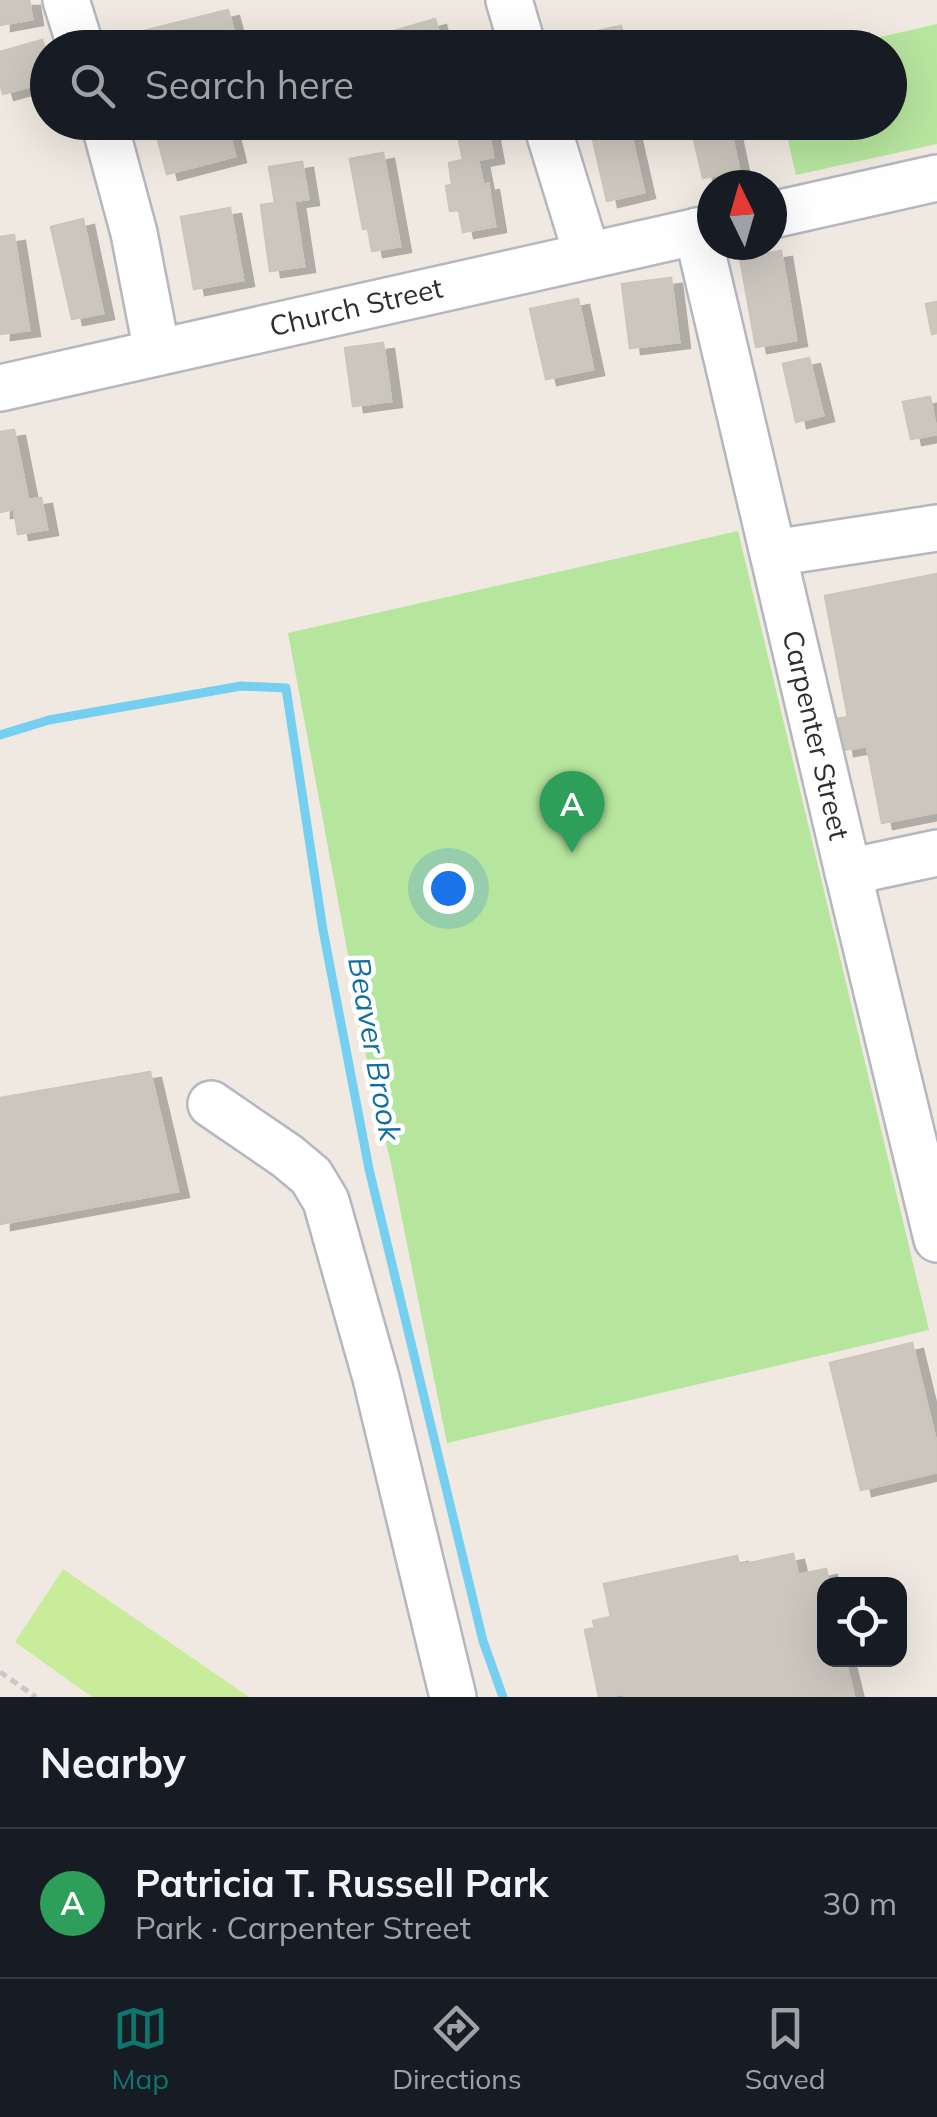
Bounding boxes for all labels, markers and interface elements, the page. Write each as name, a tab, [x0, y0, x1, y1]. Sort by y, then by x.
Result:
search box	[30, 30, 907, 140]
icon: search	[65, 58, 120, 113]
text: Search here	[145, 61, 354, 109]
north arrow	[697, 170, 787, 260]
street label: Church Street	[266, 270, 446, 343]
street label: Carpenter Street	[775, 627, 858, 843]
pin: A	[540, 770, 604, 853]
your location	[423, 863, 474, 914]
water label: Beaver Brook	[340, 954, 410, 1145]
map controls	[817, 1577, 907, 1667]
button: locate	[817, 1577, 907, 1667]
text: Nearby	[40, 1736, 186, 1789]
text: Patricia T. Russell Park	[135, 1859, 549, 1907]
text: A	[60, 1883, 85, 1923]
text: 30 m	[822, 1883, 897, 1923]
text: Park · Carpenter Street	[135, 1907, 471, 1947]
tab: Map	[112, 2001, 169, 2096]
tab: Directions	[392, 2001, 522, 2096]
tab: Saved	[745, 2001, 825, 2096]

